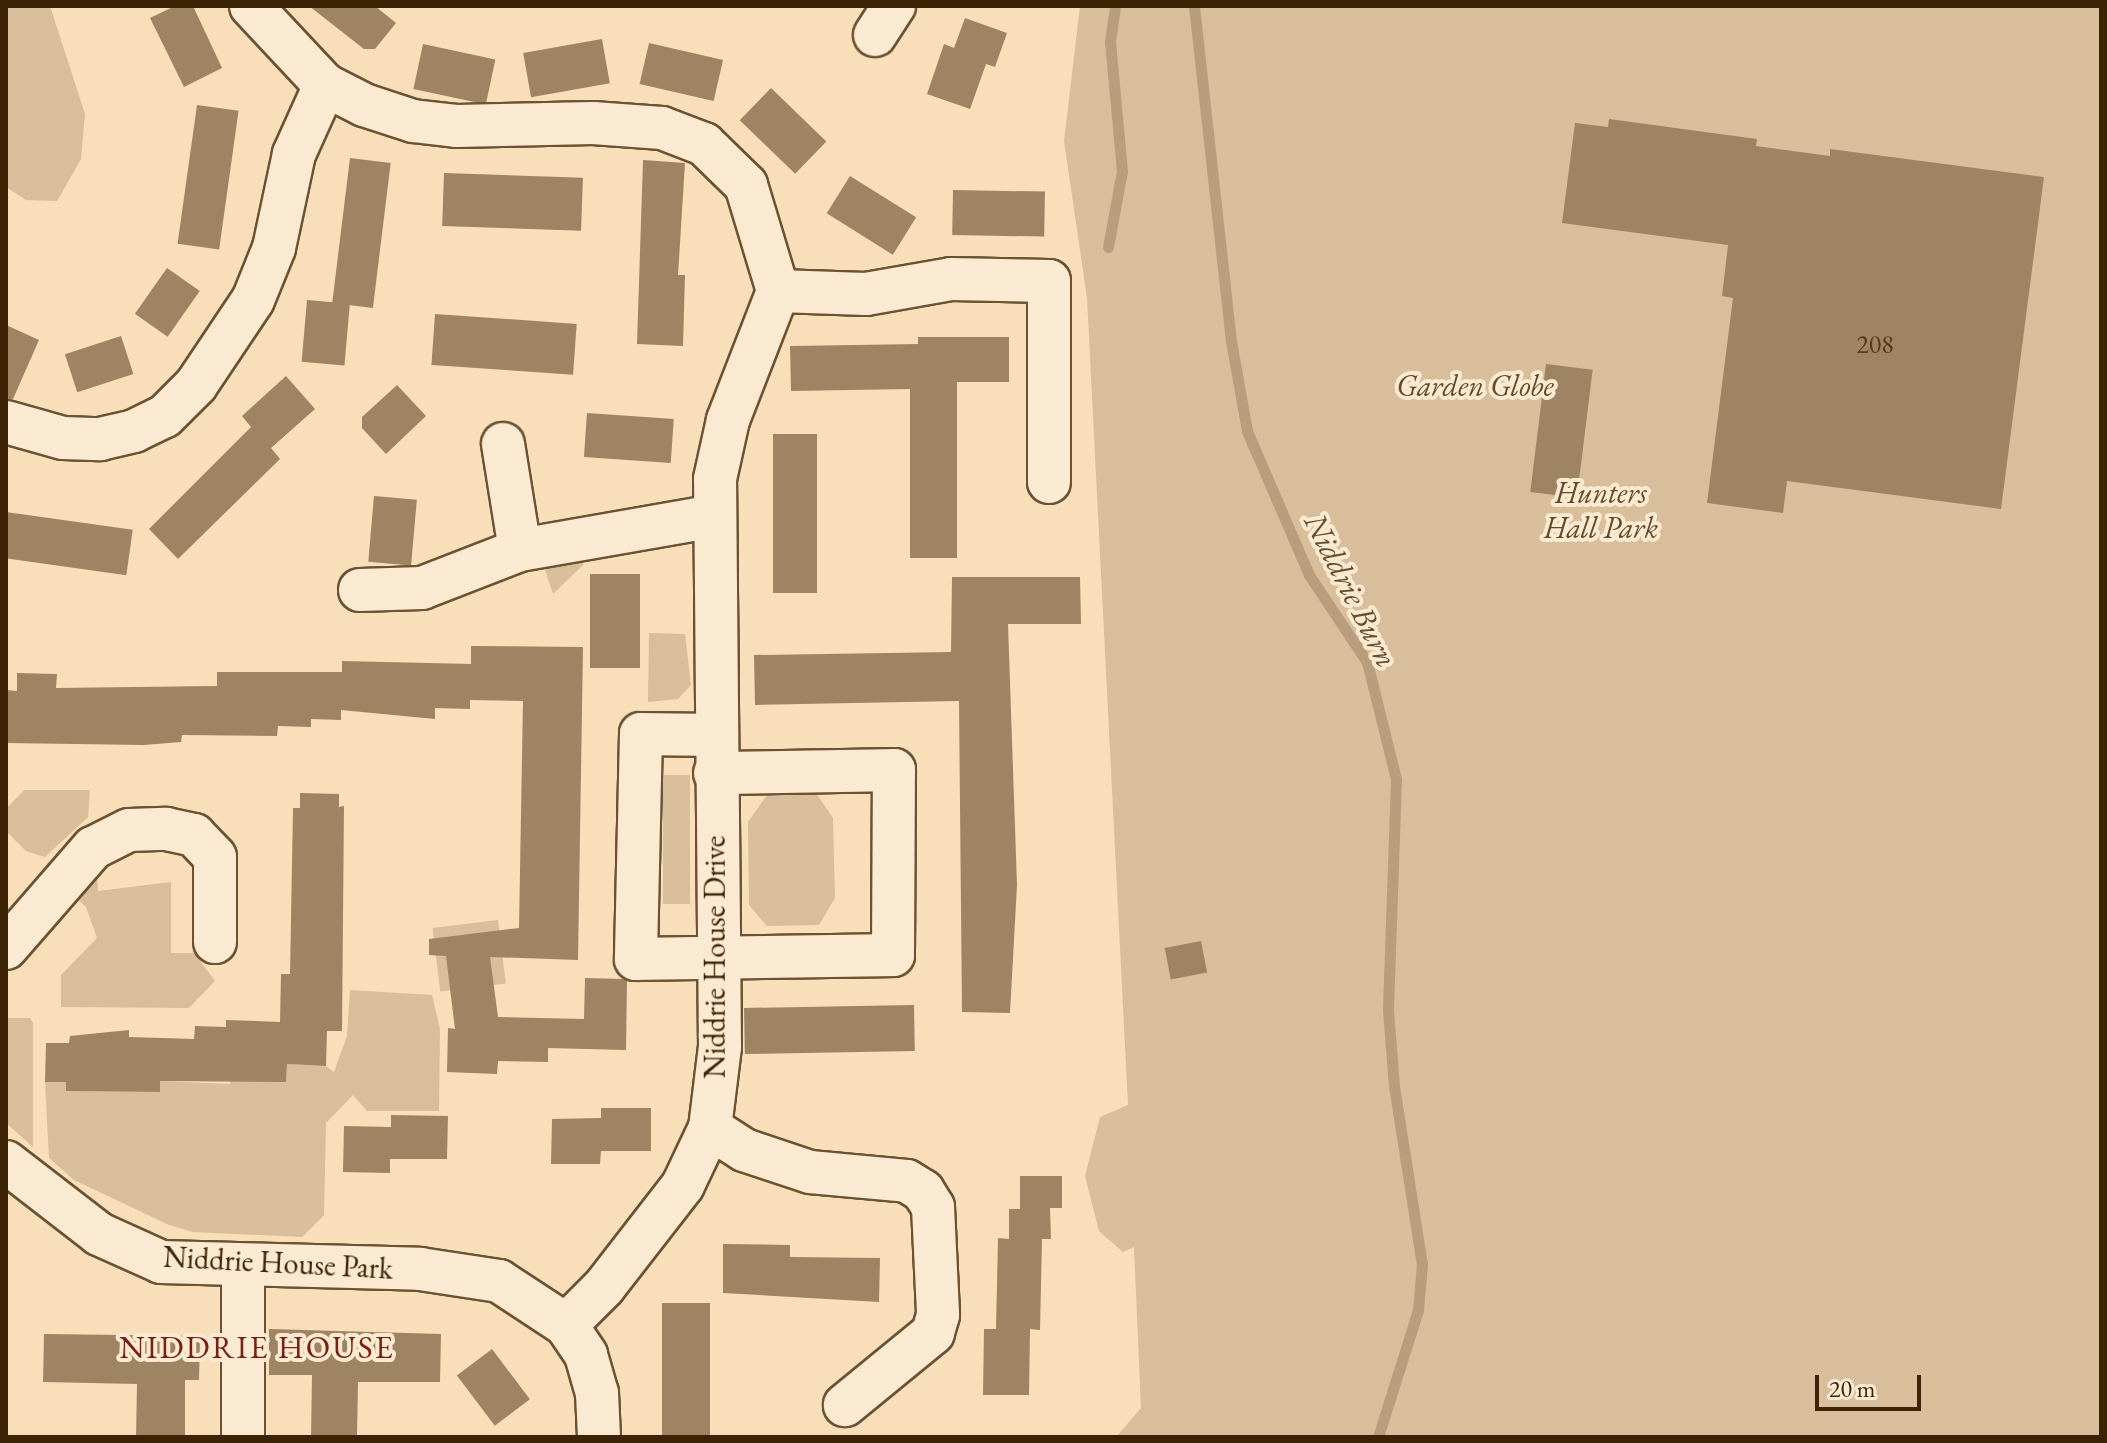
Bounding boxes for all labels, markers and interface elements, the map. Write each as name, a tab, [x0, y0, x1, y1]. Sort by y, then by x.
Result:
house number: 208	[1856, 329, 1894, 361]
park label: Garden Globe	[1396, 368, 1554, 404]
park label: Hunters Hall Park	[1544, 475, 1658, 546]
water label: Niddrie Burn	[1296, 507, 1406, 673]
street label: Niddrie House Drive	[697, 836, 733, 1078]
street label: Niddrie House Park	[162, 1239, 394, 1287]
district label: NIDDRIE HOUSE	[119, 1328, 395, 1366]
scale bar	[1819, 1359, 1925, 1409]
text: 20 m	[1829, 1373, 1876, 1404]

